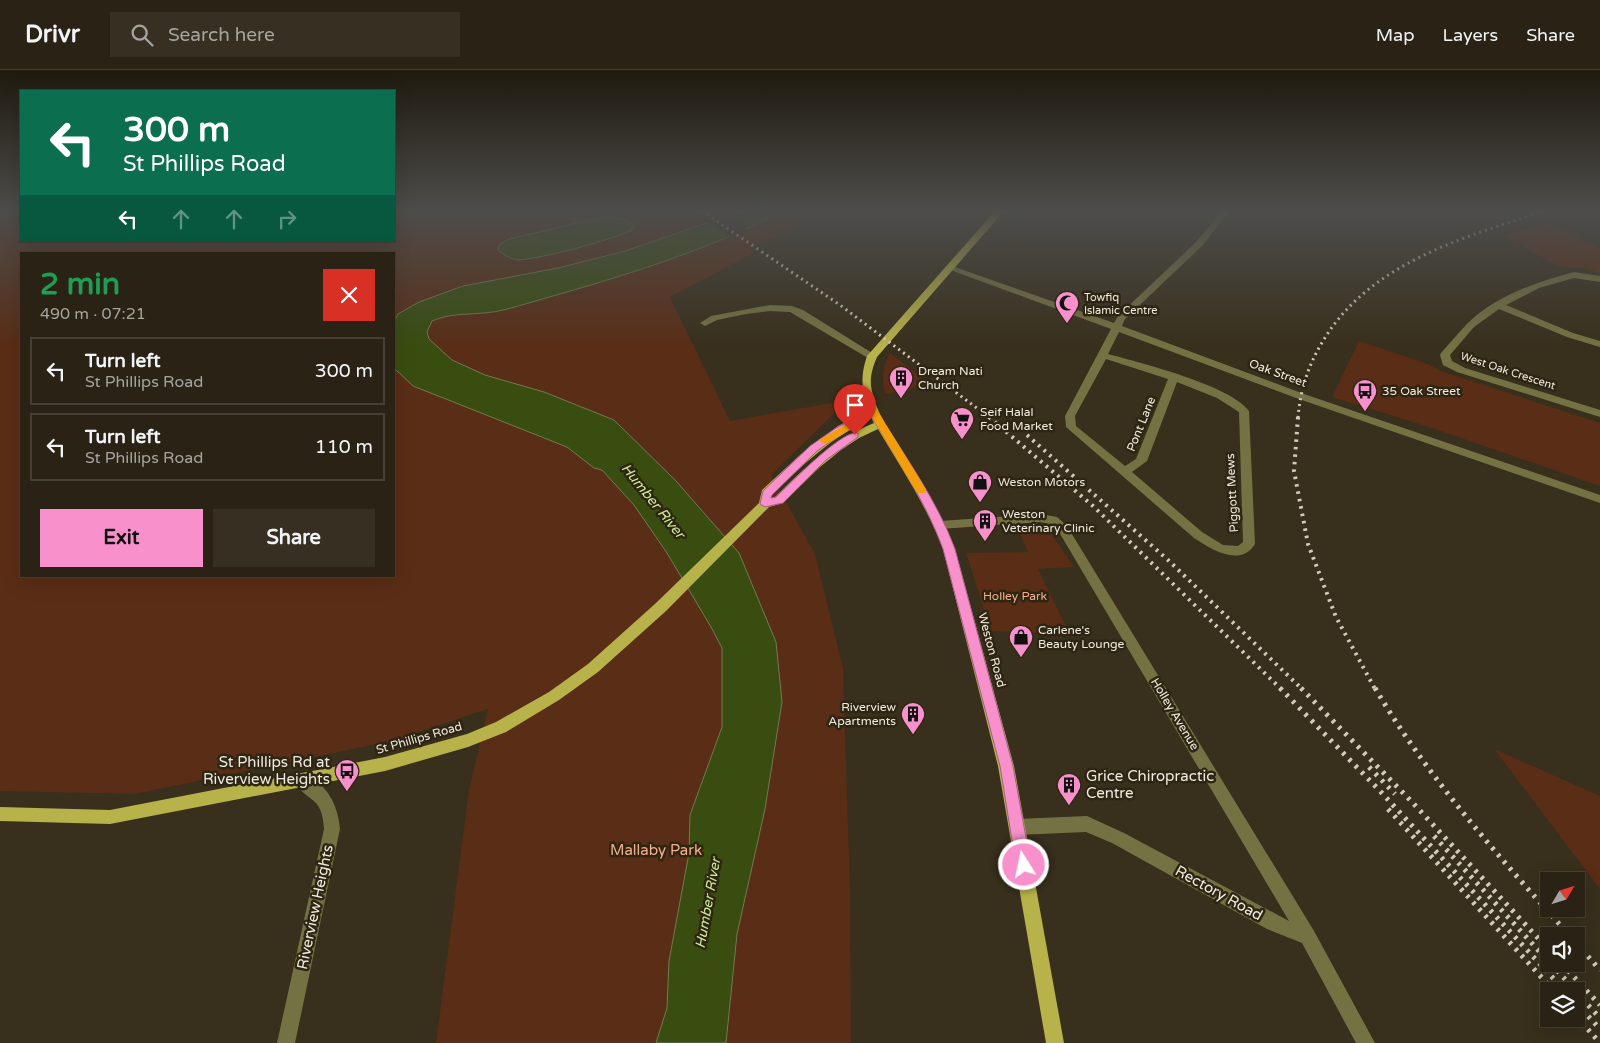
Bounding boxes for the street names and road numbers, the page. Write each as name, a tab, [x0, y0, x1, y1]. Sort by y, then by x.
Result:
street label: West Oak Crescent	[1459, 350, 1557, 392]
street label: Oak Street	[1247, 356, 1309, 390]
street label: Pont Lane	[1124, 394, 1158, 453]
street label: Piggott Mews	[1223, 453, 1241, 533]
street label: Weston Road	[975, 611, 1009, 689]
street label: Holley Avenue	[1148, 675, 1202, 753]
street label: St Phillips Road	[374, 719, 464, 757]
street label: Riverview Heights	[293, 843, 337, 971]
street label: Rectory Road	[1172, 862, 1266, 924]

